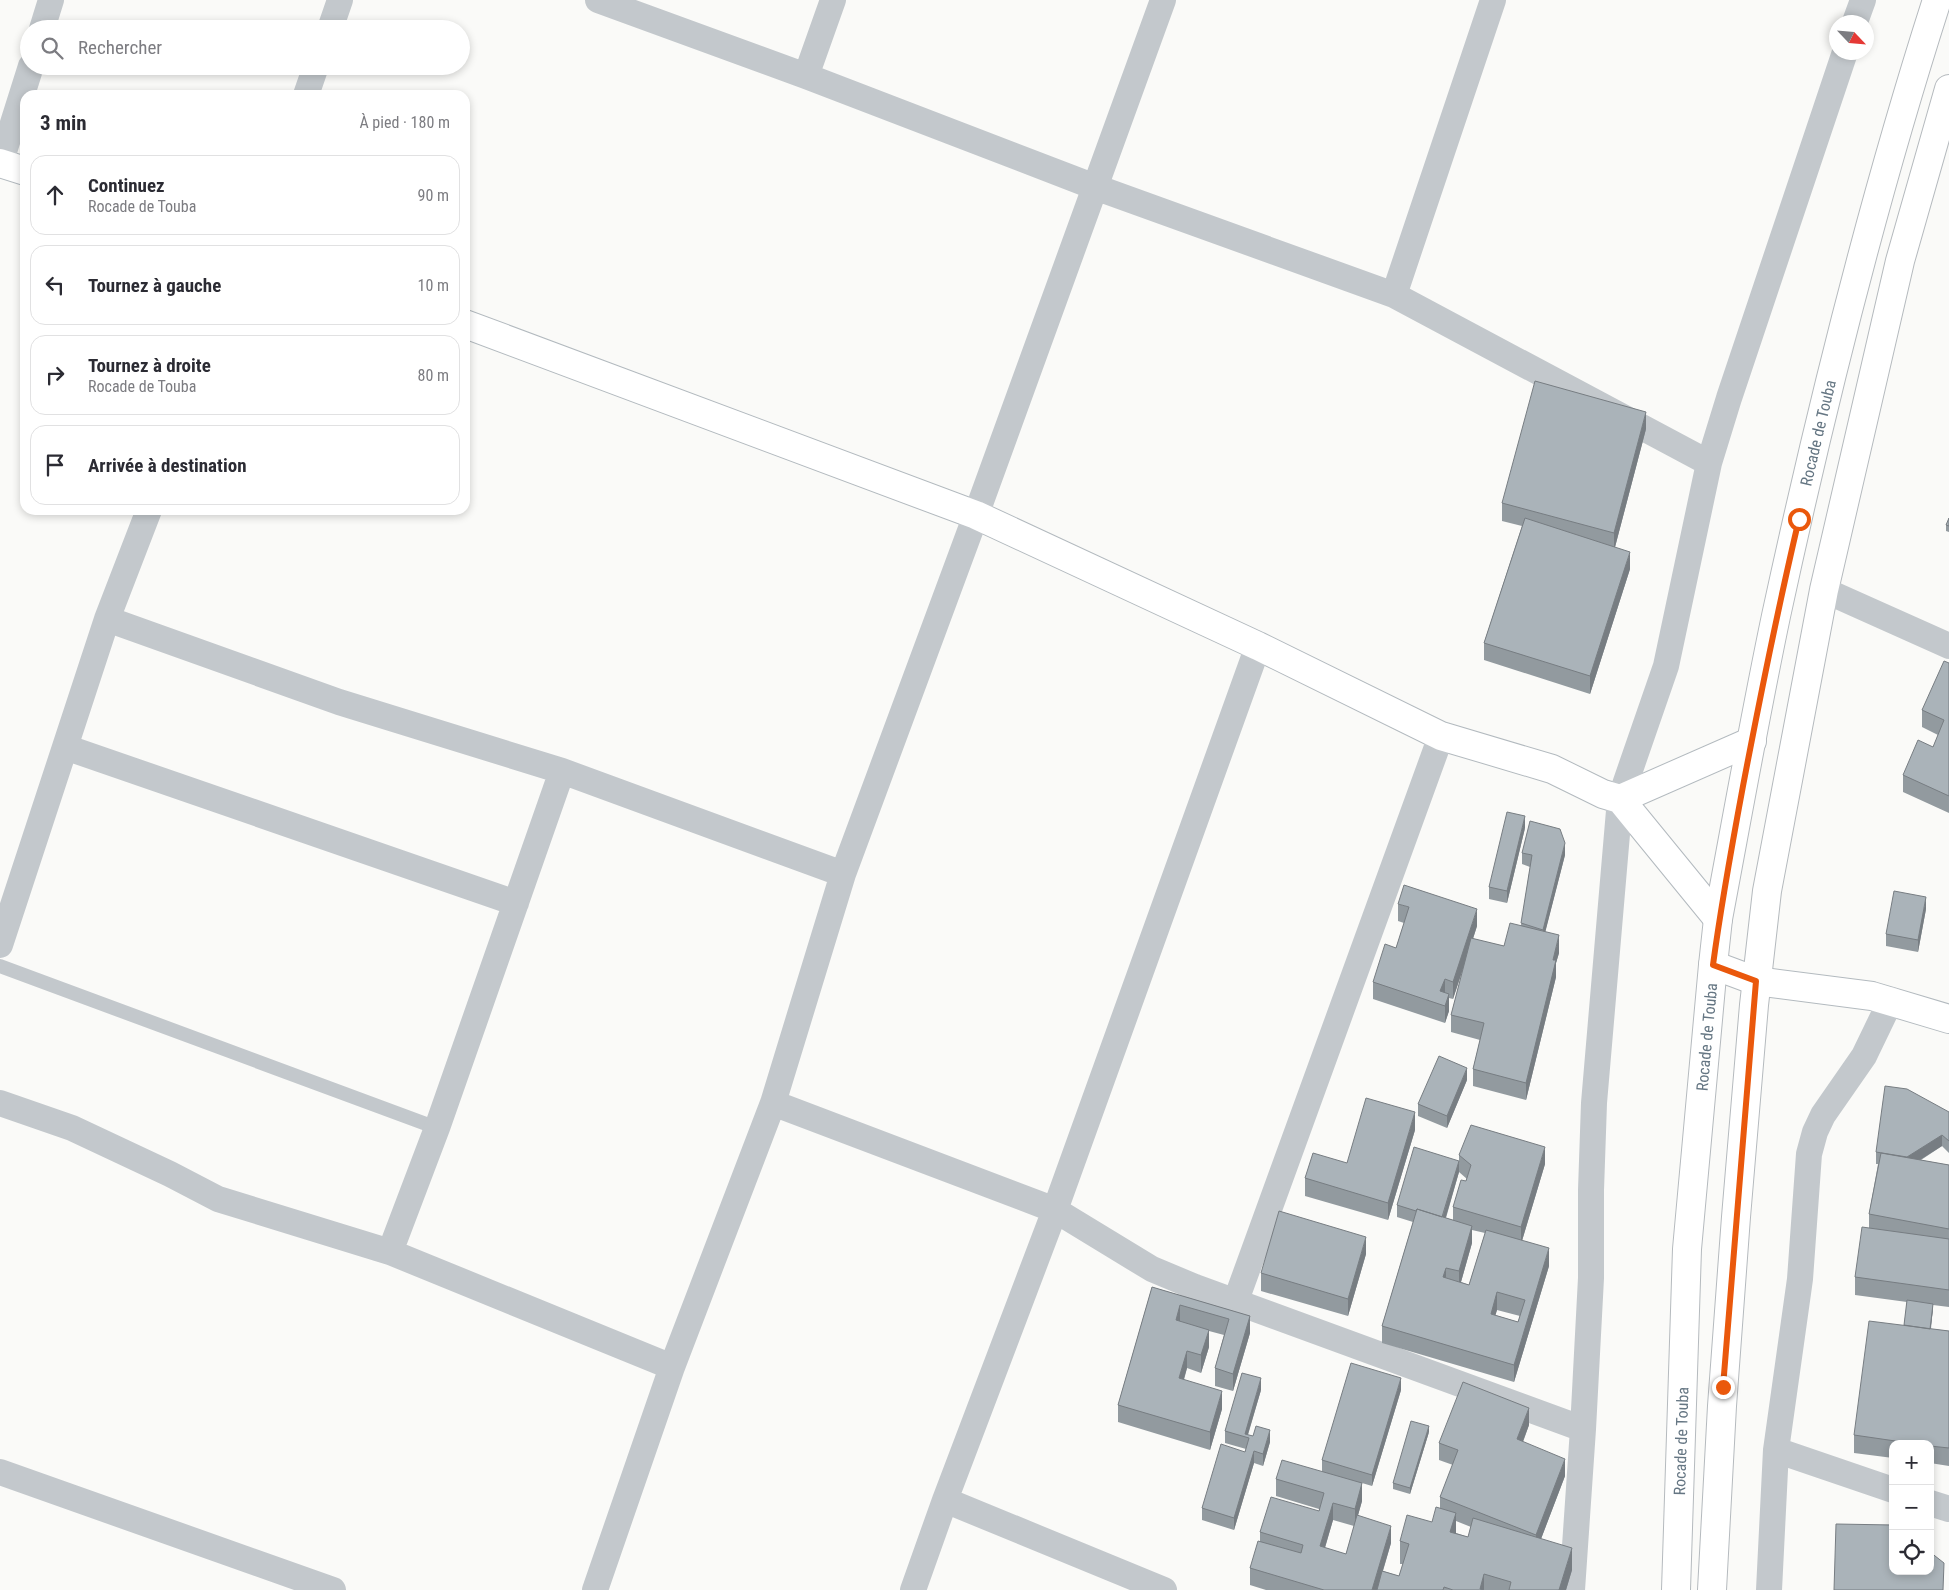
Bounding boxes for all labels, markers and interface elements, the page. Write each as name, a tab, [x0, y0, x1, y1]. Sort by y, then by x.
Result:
north arrow	[1829, 15, 1874, 60]
search box	[20, 20, 470, 75]
icon: search	[38, 34, 66, 62]
text: Rechercher	[78, 36, 162, 59]
text: 3 min	[40, 111, 87, 135]
text: À pied · 180 m	[359, 113, 450, 132]
text: Continuez	[88, 174, 165, 197]
icon: ahead	[41, 181, 69, 209]
text: 90 m	[417, 186, 449, 205]
text: Rocade de Touba	[88, 197, 196, 216]
icon: left	[41, 271, 69, 299]
text: Tournez à gauche	[88, 274, 221, 297]
text: 10 m	[417, 276, 449, 295]
text: Tournez à droite	[88, 354, 211, 377]
icon: right	[41, 361, 69, 389]
text: 80 m	[417, 366, 449, 385]
text: Rocade de Touba	[88, 377, 196, 396]
street label: Rocade de Touba	[1796, 378, 1840, 488]
icon: arrive	[41, 451, 69, 479]
text: Arrivée à destination	[88, 454, 247, 477]
route start	[1788, 508, 1811, 531]
street label: Rocade de Touba	[1692, 982, 1721, 1092]
route end	[1712, 1376, 1735, 1399]
street label: Rocade de Touba	[1670, 1387, 1693, 1496]
map controls	[1889, 1440, 1934, 1575]
button: +	[1889, 1440, 1934, 1485]
button: −	[1889, 1485, 1934, 1530]
button: locate	[1889, 1530, 1934, 1575]

